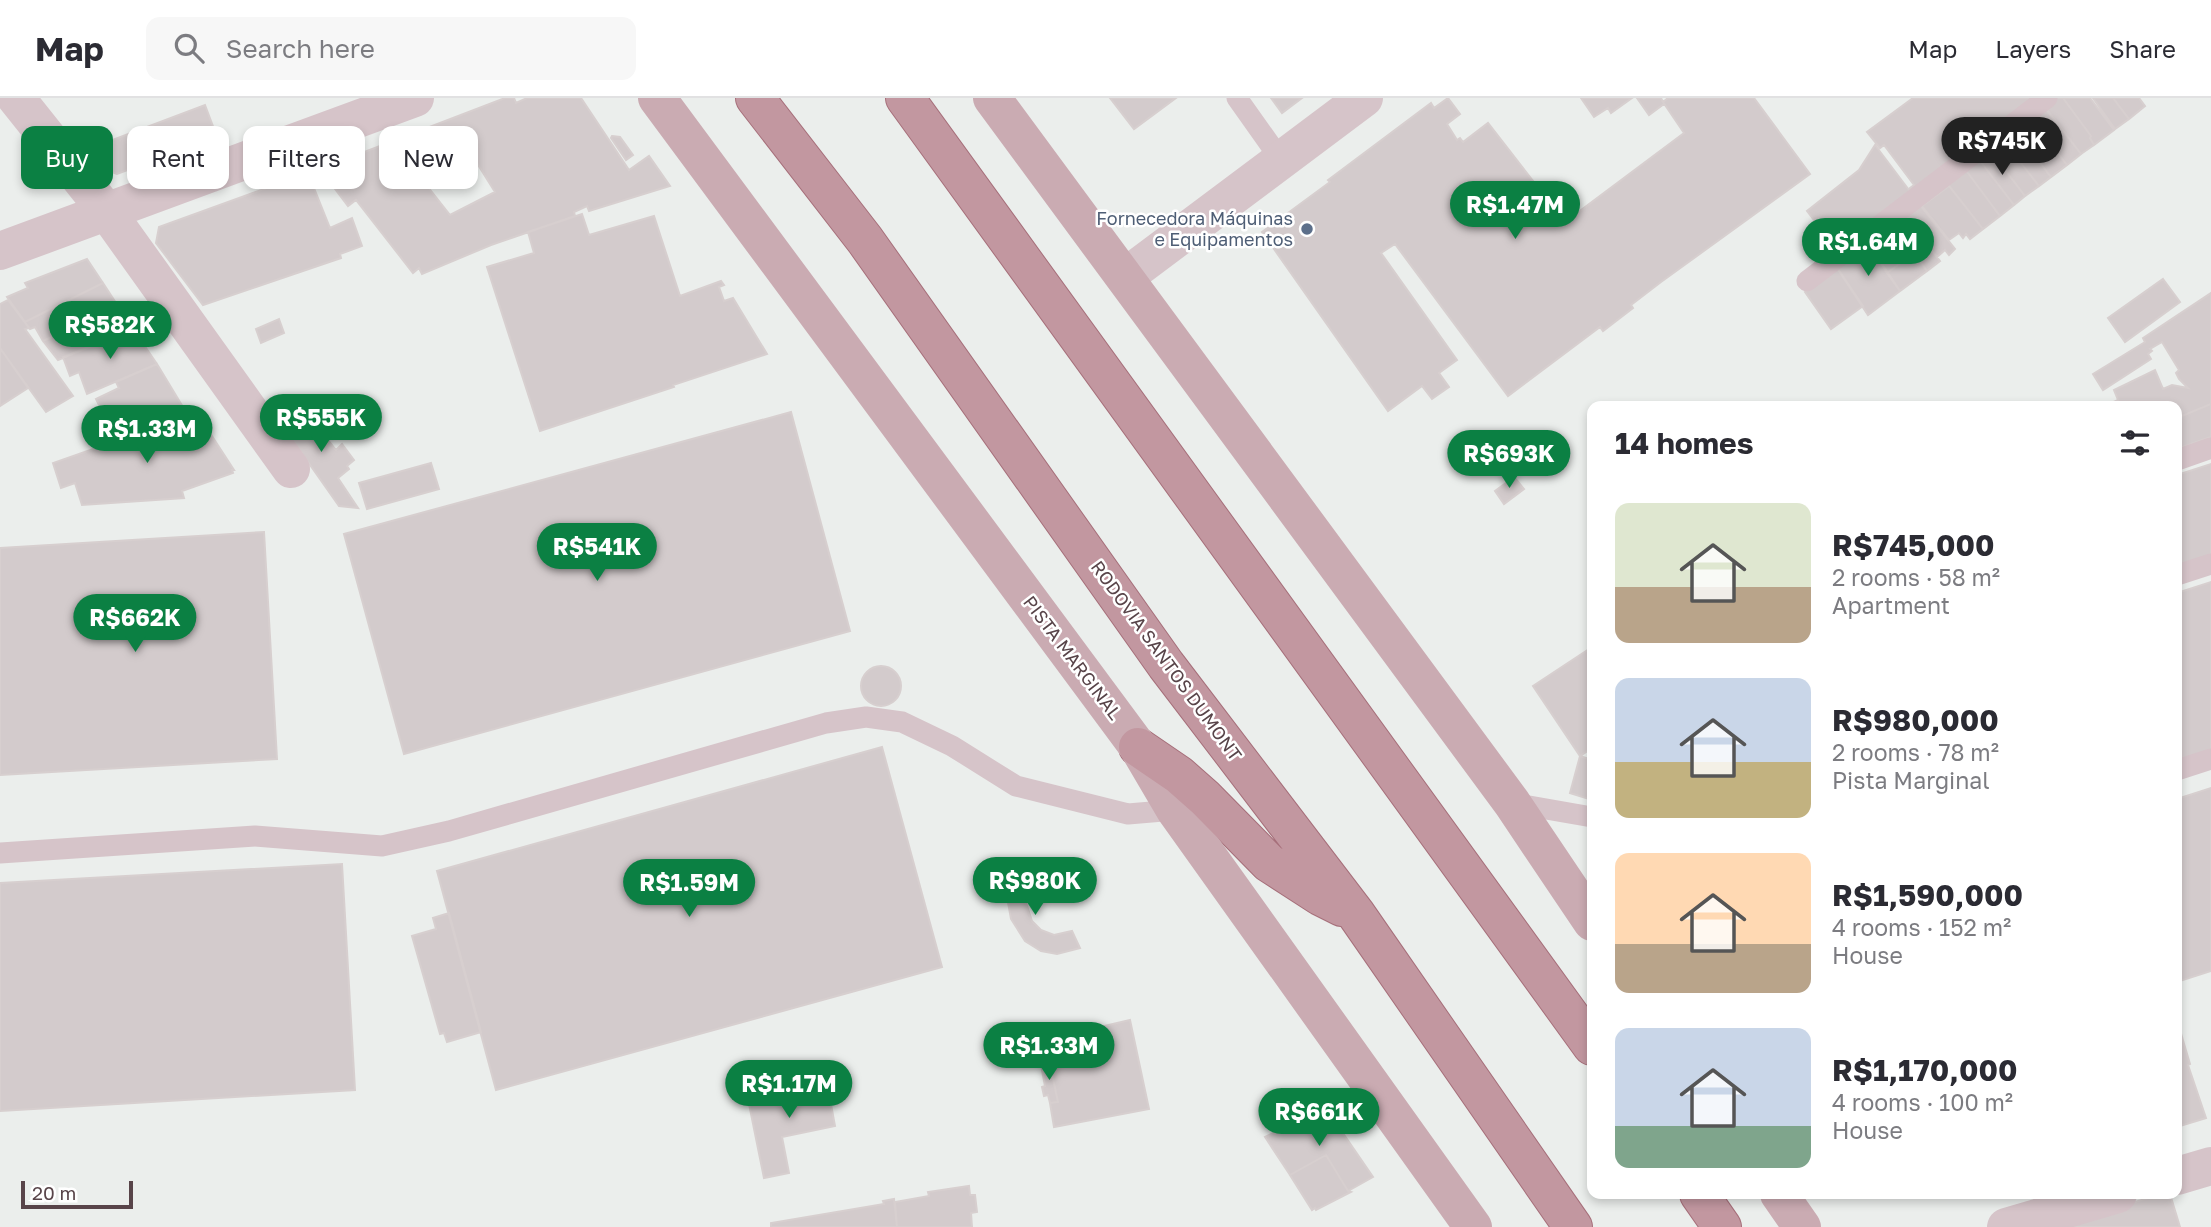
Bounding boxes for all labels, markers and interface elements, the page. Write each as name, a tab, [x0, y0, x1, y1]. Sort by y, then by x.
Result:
search box	[146, 17, 636, 80]
text: Map	[35, 29, 104, 68]
icon: search	[170, 29, 208, 67]
text: Search here	[226, 33, 375, 64]
text: Map	[1908, 34, 1957, 63]
text: Layers	[1995, 34, 2071, 63]
text: Share	[2109, 34, 2176, 63]
pin: R$745K	[1945, 118, 2059, 177]
chip: Buy	[21, 126, 113, 189]
chip: Rent	[127, 126, 229, 189]
chip: Filters	[243, 126, 365, 189]
chip: New	[379, 126, 478, 189]
text: R$745K	[1957, 126, 2047, 154]
pin: R$1.47M	[1450, 181, 1580, 241]
text: R$1.47M	[1466, 190, 1564, 218]
place label: Fornecedora Máquinas e Equipamentos	[1096, 207, 1293, 250]
pin: R$1.64M	[1803, 218, 1933, 278]
marker: Fornecedora Máquinas e Equipamentos	[1299, 221, 1315, 237]
text: R$1.64M	[1818, 227, 1918, 255]
pin: R$582K	[53, 302, 167, 361]
text: R$582K	[65, 310, 155, 338]
pin: R$555K	[264, 394, 378, 454]
text: R$555K	[276, 403, 366, 431]
pin: R$1.33M	[82, 406, 212, 465]
text: R$1.33M	[97, 414, 197, 442]
icon: filters	[2116, 424, 2154, 462]
text: 14 homes	[1615, 425, 1754, 461]
pin: R$693K	[1452, 430, 1566, 490]
text: R$693K	[1463, 439, 1555, 467]
pin: R$541K	[540, 524, 654, 583]
text: R$745,000	[1832, 527, 1994, 563]
icon: home	[1671, 531, 1755, 615]
text: R$541K	[553, 532, 641, 560]
street label: RODOVIA SANTOS DUMONT	[1087, 556, 1247, 765]
text: 2 rooms · 58 m²	[1832, 563, 2000, 591]
street label: PISTA MARGINAL	[1019, 591, 1126, 724]
text: Apartment	[1832, 591, 1950, 619]
pin: R$662K	[78, 594, 192, 654]
text: R$662K	[89, 603, 181, 631]
text: R$980,000	[1832, 702, 1999, 738]
icon: home	[1671, 706, 1755, 790]
text: 2 rooms · 78 m²	[1832, 738, 1999, 766]
text: Pista Marginal	[1832, 766, 1990, 794]
pin: R$980K	[978, 858, 1092, 917]
pin: R$1.59M	[624, 860, 754, 919]
text: R$980K	[989, 866, 1081, 894]
text: R$1.59M	[639, 868, 739, 896]
text: R$1,590,000	[1832, 877, 2023, 913]
icon: home	[1671, 881, 1755, 965]
text: 4 rooms · 152 m²	[1832, 913, 2011, 941]
text: House	[1832, 941, 1903, 969]
pin: R$1.33M	[984, 1023, 1114, 1082]
text: R$1.33M	[999, 1031, 1099, 1059]
text: R$1,170,000	[1832, 1052, 2017, 1088]
icon: home	[1671, 1056, 1755, 1140]
pin: R$1.17M	[724, 1060, 854, 1120]
text: R$1.17M	[741, 1069, 837, 1097]
pin: R$661K	[1262, 1088, 1376, 1148]
text: 4 rooms · 100 m²	[1832, 1088, 2013, 1116]
text: R$661K	[1274, 1097, 1364, 1125]
text: House	[1832, 1116, 1903, 1144]
scale bar	[21, 1178, 133, 1210]
text: 20 m	[32, 1181, 76, 1204]

